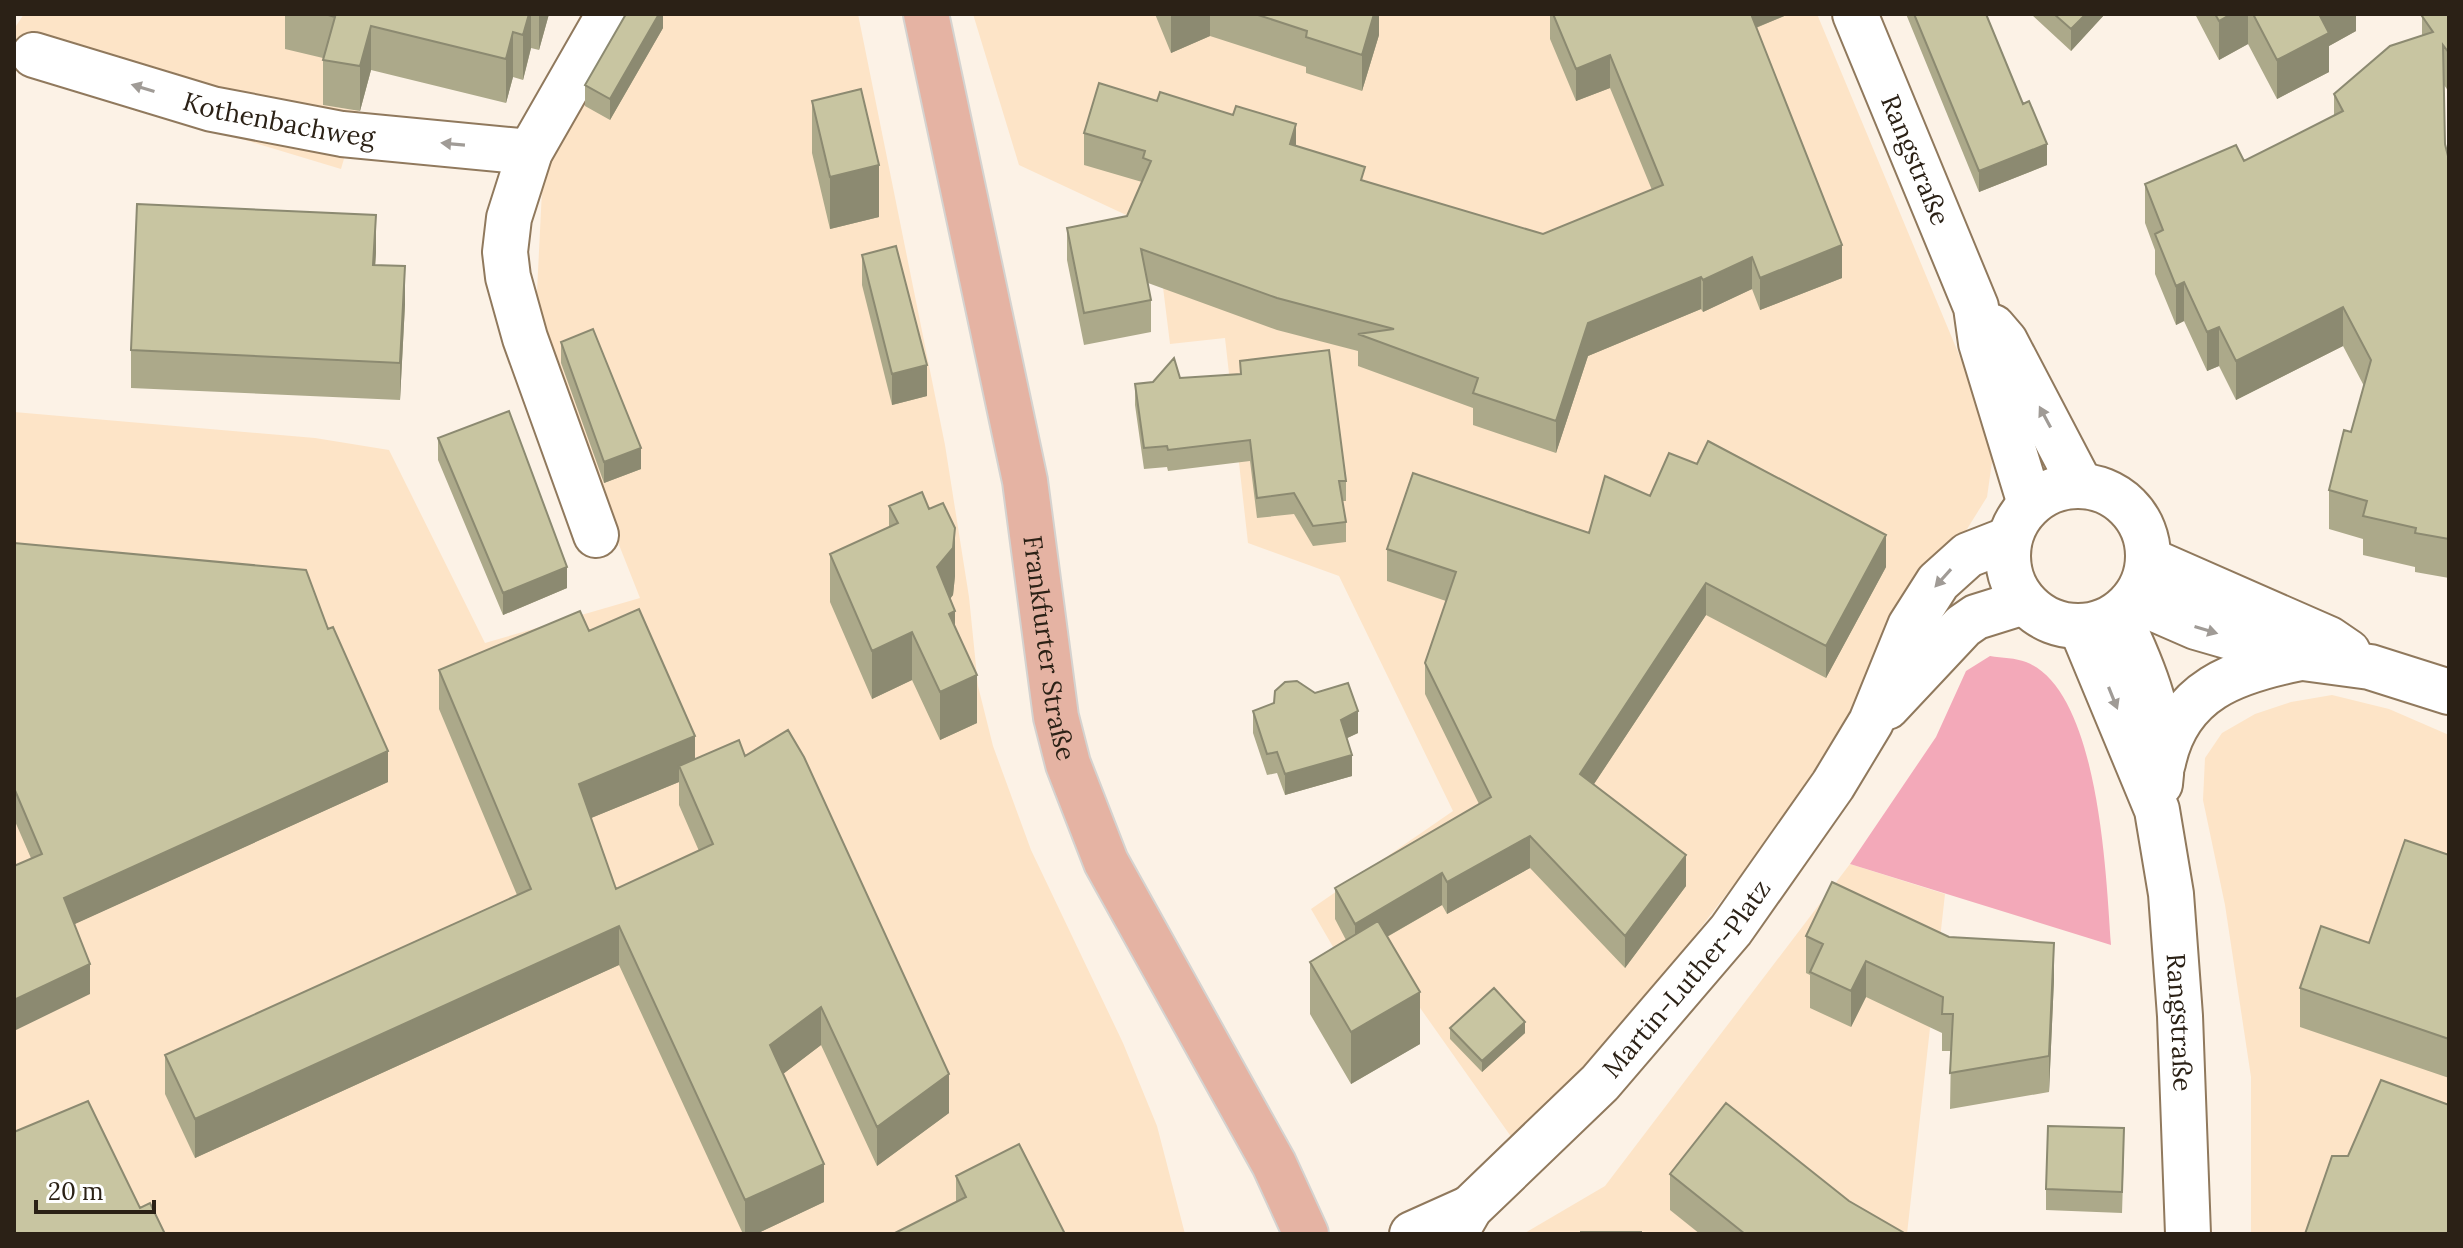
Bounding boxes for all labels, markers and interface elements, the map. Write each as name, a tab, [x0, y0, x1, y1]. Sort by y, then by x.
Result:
one-way arrow	[130, 81, 154, 94]
street label: Kothenbachweg	[179, 84, 377, 153]
street label: Rangstraße	[1874, 90, 1957, 230]
one-way arrow	[440, 138, 465, 151]
one-way arrow	[2038, 405, 2051, 428]
street label: Frankfurter Straße	[1016, 533, 1083, 764]
one-way arrow	[1935, 568, 1953, 587]
one-way arrow	[2194, 624, 2218, 637]
one-way arrow	[2106, 686, 2119, 710]
street label: Martin-Luther-Platz	[1595, 873, 1777, 1084]
street label: Rangstraße	[2159, 952, 2200, 1092]
scale bar	[36, 1164, 154, 1214]
text: 20 m	[48, 1176, 104, 1207]

